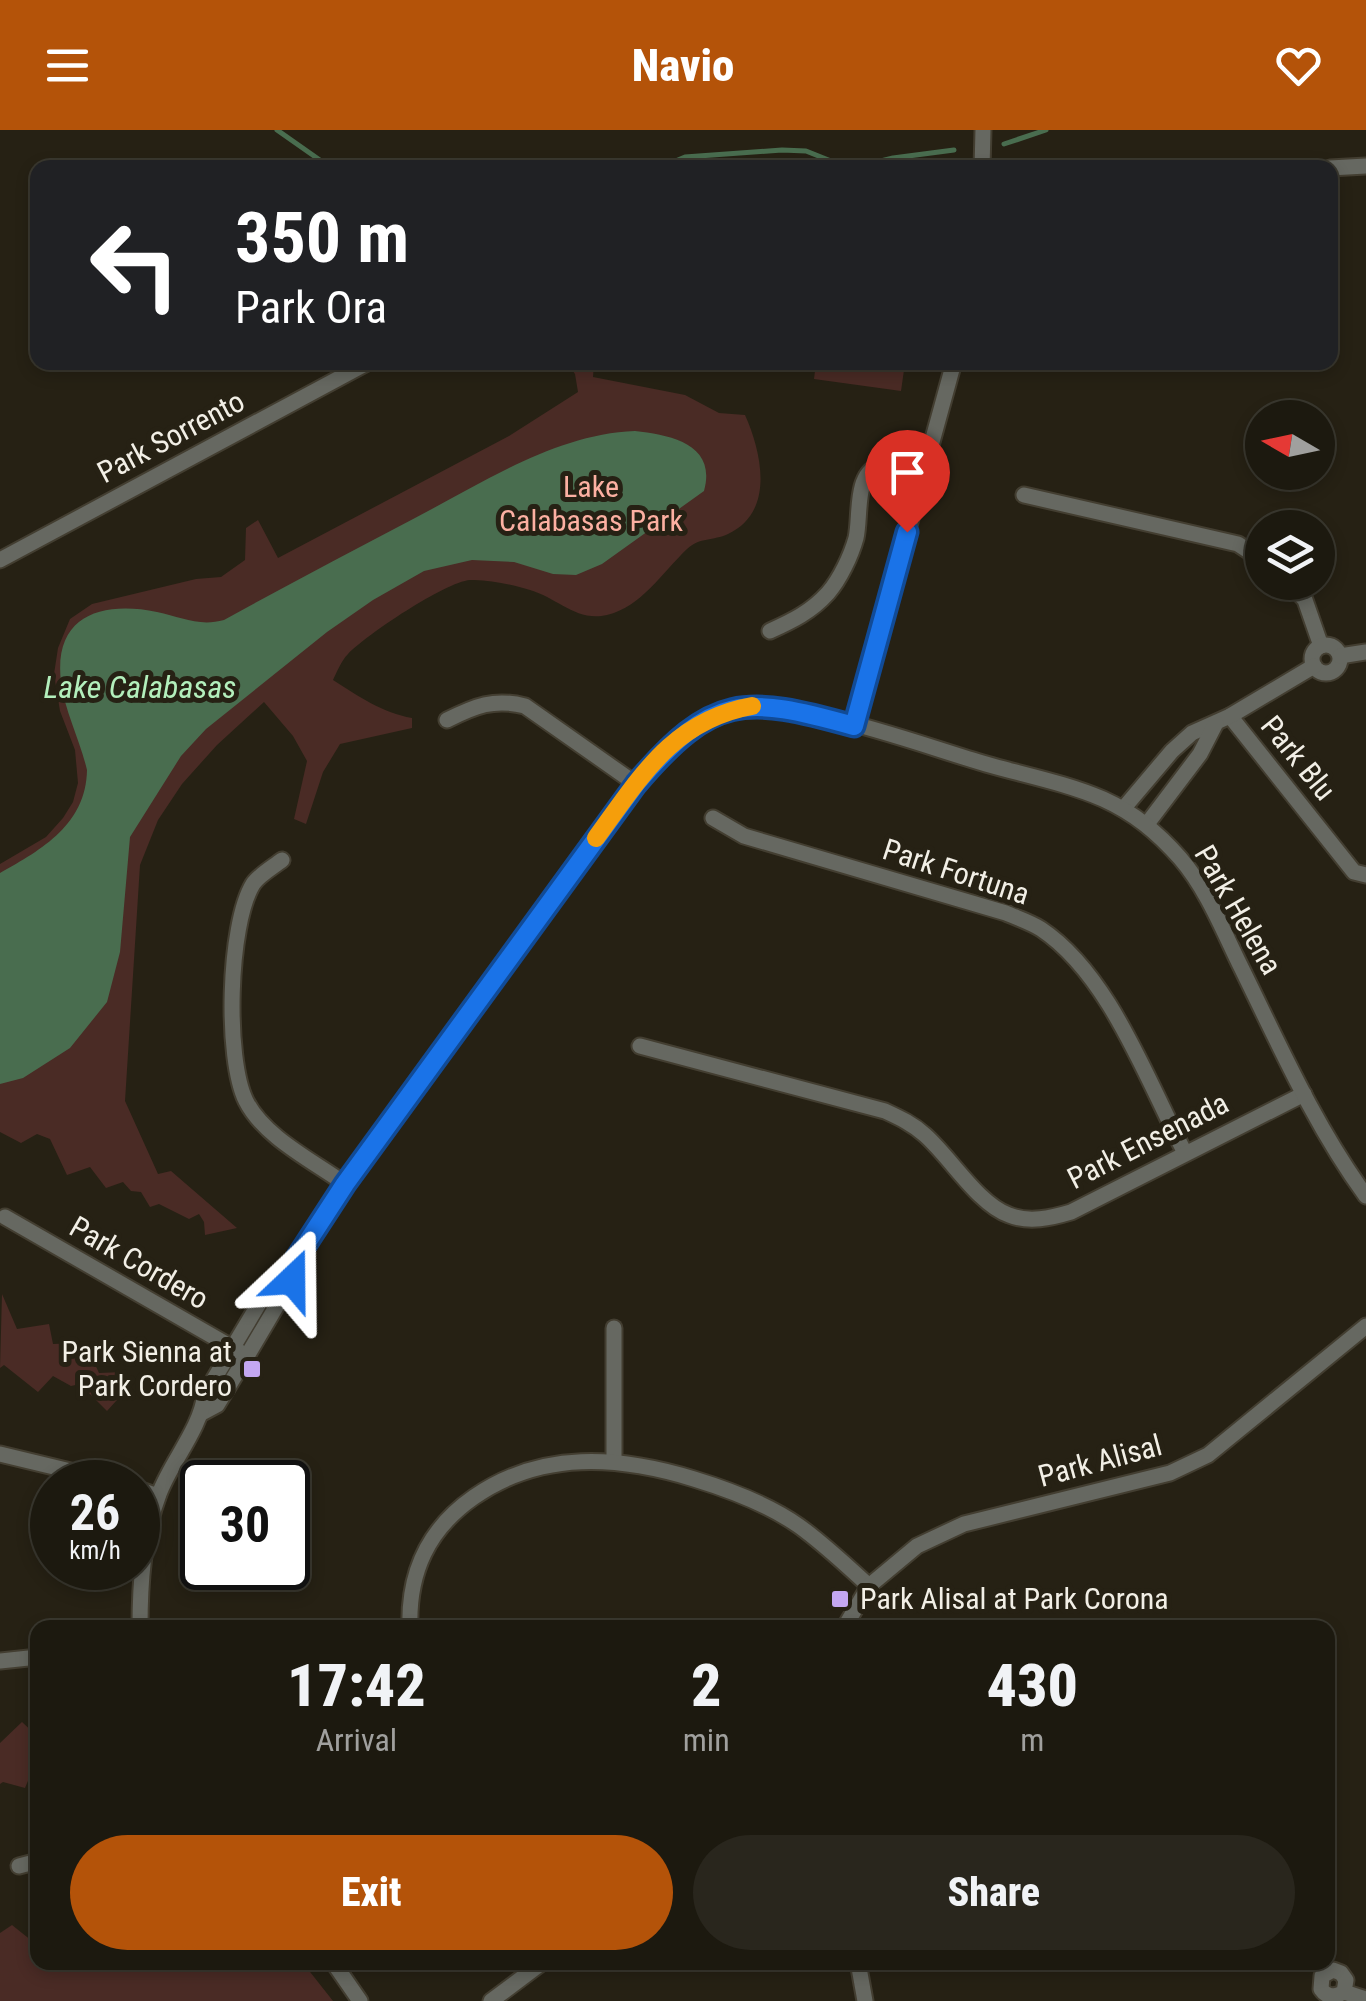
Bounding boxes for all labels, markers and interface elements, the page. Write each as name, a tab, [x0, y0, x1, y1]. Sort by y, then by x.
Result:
icon: menu	[40, 38, 95, 93]
icon: heart	[1271, 38, 1326, 93]
text: Navio	[632, 39, 734, 92]
text: 350 m	[235, 197, 409, 279]
icon: left	[70, 200, 200, 330]
text: Park Ora	[235, 281, 387, 334]
street label: Park Sorrento	[91, 383, 250, 490]
north arrow	[1245, 400, 1335, 490]
map controls	[1245, 400, 1335, 600]
pin	[865, 430, 950, 533]
icon: arrive	[880, 445, 935, 500]
park label: Lake Calabasas Park	[499, 469, 683, 538]
button: layers	[1245, 510, 1335, 600]
water label: Lake Calabasas	[44, 668, 236, 706]
street label: Park Blu	[1254, 709, 1343, 807]
street label: Park Fortuna	[879, 831, 1034, 912]
street label: Park Helena	[1188, 839, 1289, 980]
street label: Park Ensenada	[1062, 1085, 1234, 1196]
street label: Park Cordero	[64, 1209, 215, 1316]
position arrow	[240, 1228, 344, 1332]
place label: Park Sienna at Park Cordero	[62, 1334, 232, 1403]
marker: Park Sienna at Park Cordero	[241, 1358, 263, 1380]
street label: Park Alisal	[1034, 1427, 1165, 1494]
speed limit sign: 30	[180, 1460, 310, 1590]
text: 26	[70, 1484, 120, 1542]
text: km/h	[69, 1536, 121, 1565]
place label: Park Alisal at Park Corona	[860, 1581, 1169, 1616]
marker: Park Alisal at Park Corona	[829, 1588, 851, 1610]
text: 17:42	[287, 1650, 426, 1721]
text: 2	[691, 1650, 721, 1721]
text: 430	[987, 1650, 1078, 1721]
text: Arrival	[316, 1721, 397, 1759]
text: min	[683, 1721, 730, 1759]
text: m	[1020, 1721, 1044, 1759]
button: Exit	[70, 1835, 673, 1950]
button: Share	[693, 1835, 1295, 1950]

